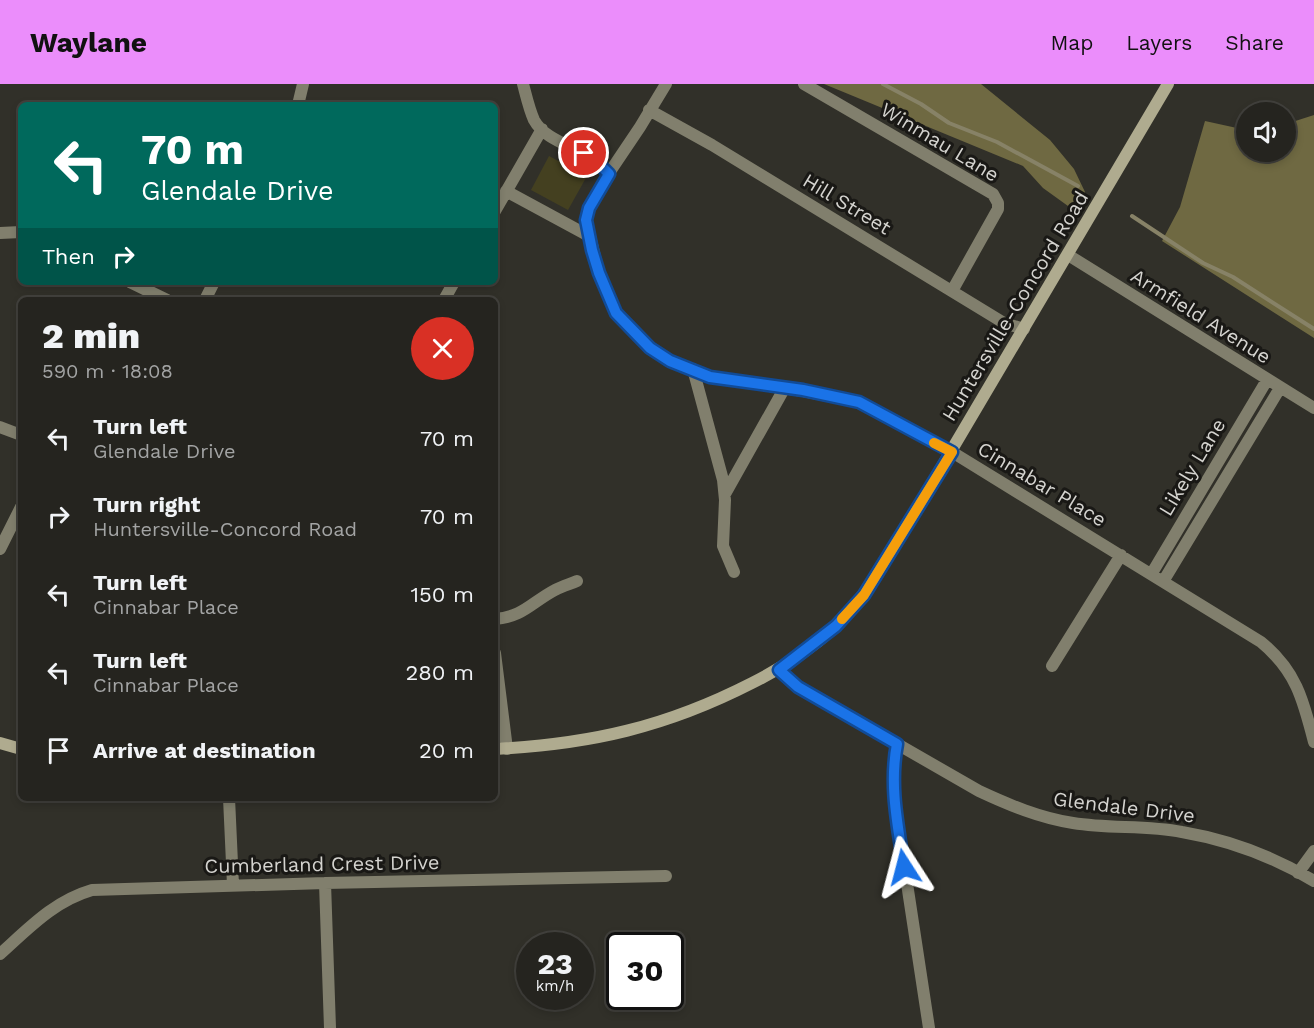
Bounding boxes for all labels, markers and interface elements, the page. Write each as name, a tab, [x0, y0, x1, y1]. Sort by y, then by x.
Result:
text: Waylane	[30, 26, 147, 59]
text: Map	[1050, 30, 1093, 55]
text: Layers	[1126, 30, 1192, 55]
text: Share	[1225, 30, 1284, 55]
street label: Winmau Lane	[877, 97, 1003, 187]
map controls	[1236, 102, 1296, 162]
button: sound	[1236, 102, 1296, 162]
text: 70 m	[141, 125, 244, 174]
icon: left	[42, 126, 120, 204]
pin	[558, 127, 609, 178]
icon: arrive	[567, 136, 600, 169]
street label: Hill Street	[799, 168, 896, 240]
text: Glendale Drive	[141, 175, 334, 207]
street label: Huntersville-Concord Road	[937, 187, 1093, 425]
icon: right	[107, 240, 140, 273]
text: Then	[42, 244, 95, 269]
street label: Armfield Avenue	[1127, 263, 1275, 369]
text: 2 min	[42, 315, 140, 357]
button: close	[411, 317, 474, 380]
text: 590 m · 18:08	[42, 359, 173, 383]
text: Turn left	[93, 414, 187, 439]
street label: Likely Lane	[1154, 414, 1230, 520]
icon: left	[42, 422, 75, 455]
text: 70 m	[420, 426, 474, 451]
street label: Cinnabar Place	[973, 436, 1111, 532]
text: Glendale Drive	[93, 439, 236, 463]
text: Turn right	[93, 492, 200, 517]
icon: right	[42, 500, 75, 533]
text: 70 m	[420, 504, 474, 529]
text: Huntersville-Concord Road	[93, 517, 357, 541]
text: Turn left	[93, 570, 187, 595]
icon: left	[42, 578, 75, 611]
text: 150 m	[410, 582, 474, 607]
text: Cinnabar Place	[93, 595, 239, 619]
text: Turn left	[93, 648, 187, 673]
icon: left	[42, 656, 75, 689]
text: 280 m	[405, 660, 474, 685]
text: Cinnabar Place	[93, 673, 239, 697]
icon: arrive	[42, 734, 75, 767]
text: Arrive at destination	[93, 738, 316, 763]
text: 20 m	[419, 738, 474, 763]
street label: Glendale Drive	[1052, 786, 1196, 828]
position arrow	[872, 835, 936, 899]
street label: Cumberland Crest Drive	[204, 850, 440, 878]
speed limit sign: 30	[606, 932, 684, 1010]
text: 23	[537, 946, 573, 981]
text: km/h	[536, 977, 574, 995]

